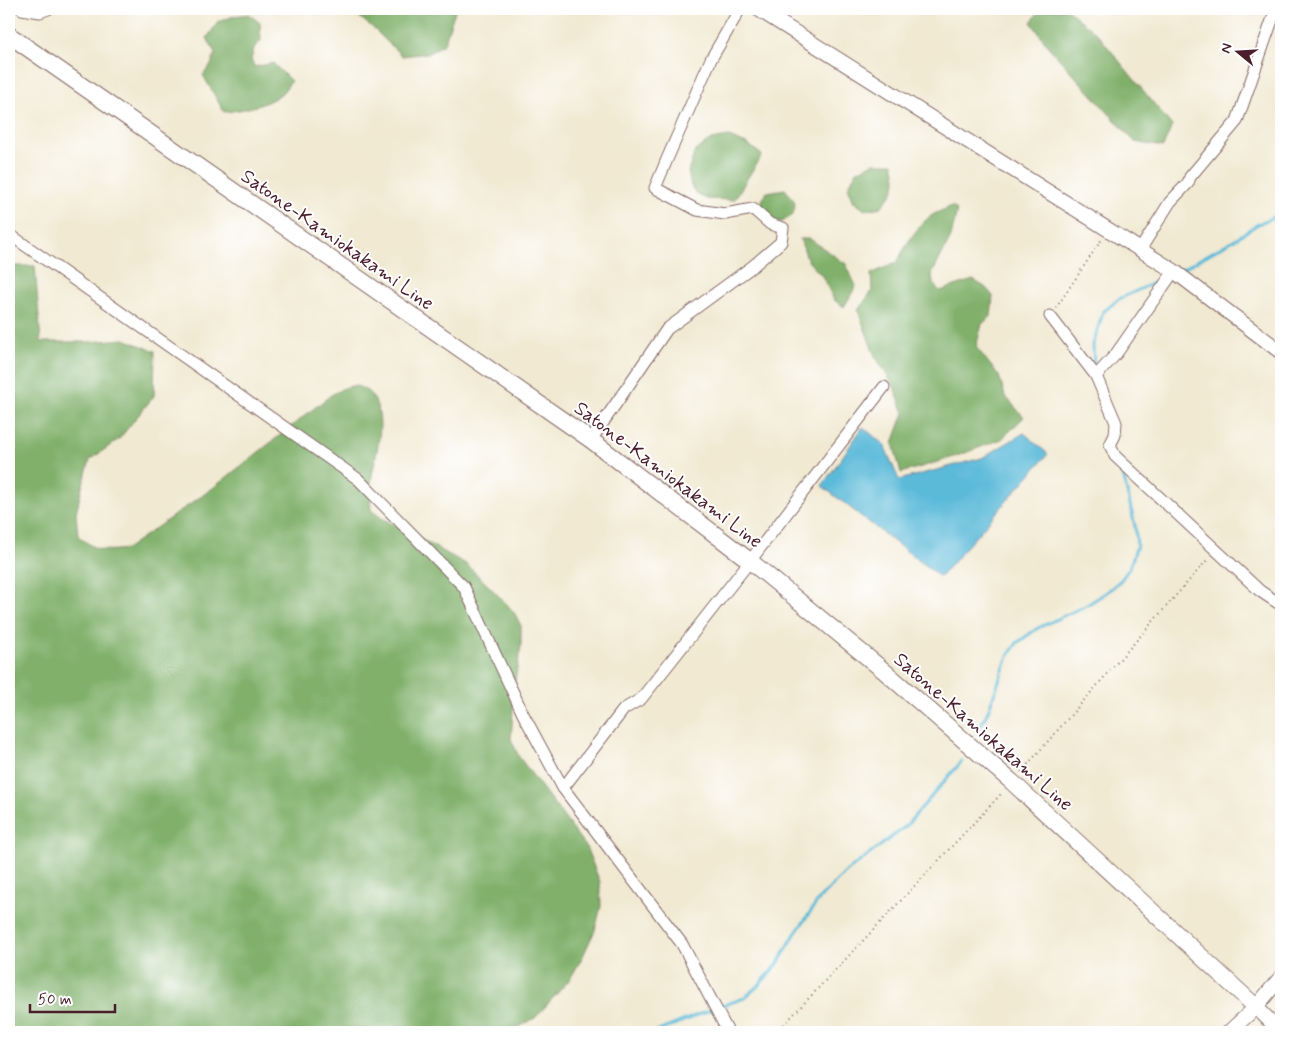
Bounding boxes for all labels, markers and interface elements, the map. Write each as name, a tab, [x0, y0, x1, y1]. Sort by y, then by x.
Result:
north arrow	[1212, 28, 1262, 78]
text: N	[1217, 41, 1237, 56]
street label: Satone-Kamiokakami Line	[235, 163, 439, 317]
street label: Satone-Kamiokakami Line	[568, 395, 768, 555]
street label: Satone-Kamiokakami Line	[887, 647, 1079, 818]
scale bar	[30, 981, 115, 1013]
text: 50 m	[38, 990, 72, 1010]

